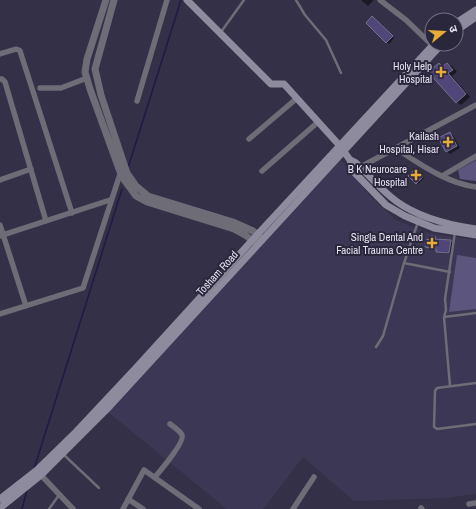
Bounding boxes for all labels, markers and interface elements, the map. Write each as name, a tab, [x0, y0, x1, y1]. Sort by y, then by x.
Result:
north arrow	[424, 12, 464, 52]
text: उ	[446, 24, 461, 35]
place label: Holy Help Hospital	[393, 59, 432, 86]
marker: Holy Help Hospital	[435, 66, 447, 78]
place label: Kailash Hospital, Hisar	[379, 129, 439, 156]
marker: Kailash Hospital, Hisar	[442, 136, 454, 148]
place label: B K Neurocare Hospital	[348, 162, 407, 189]
marker: B K Neurocare Hospital	[410, 169, 422, 181]
place label: Singla Dental And Facial Trauma Centre	[336, 230, 423, 257]
marker: Singla Dental And Facial Trauma Centre	[426, 237, 438, 249]
street label: Tosham Road	[193, 248, 241, 298]

